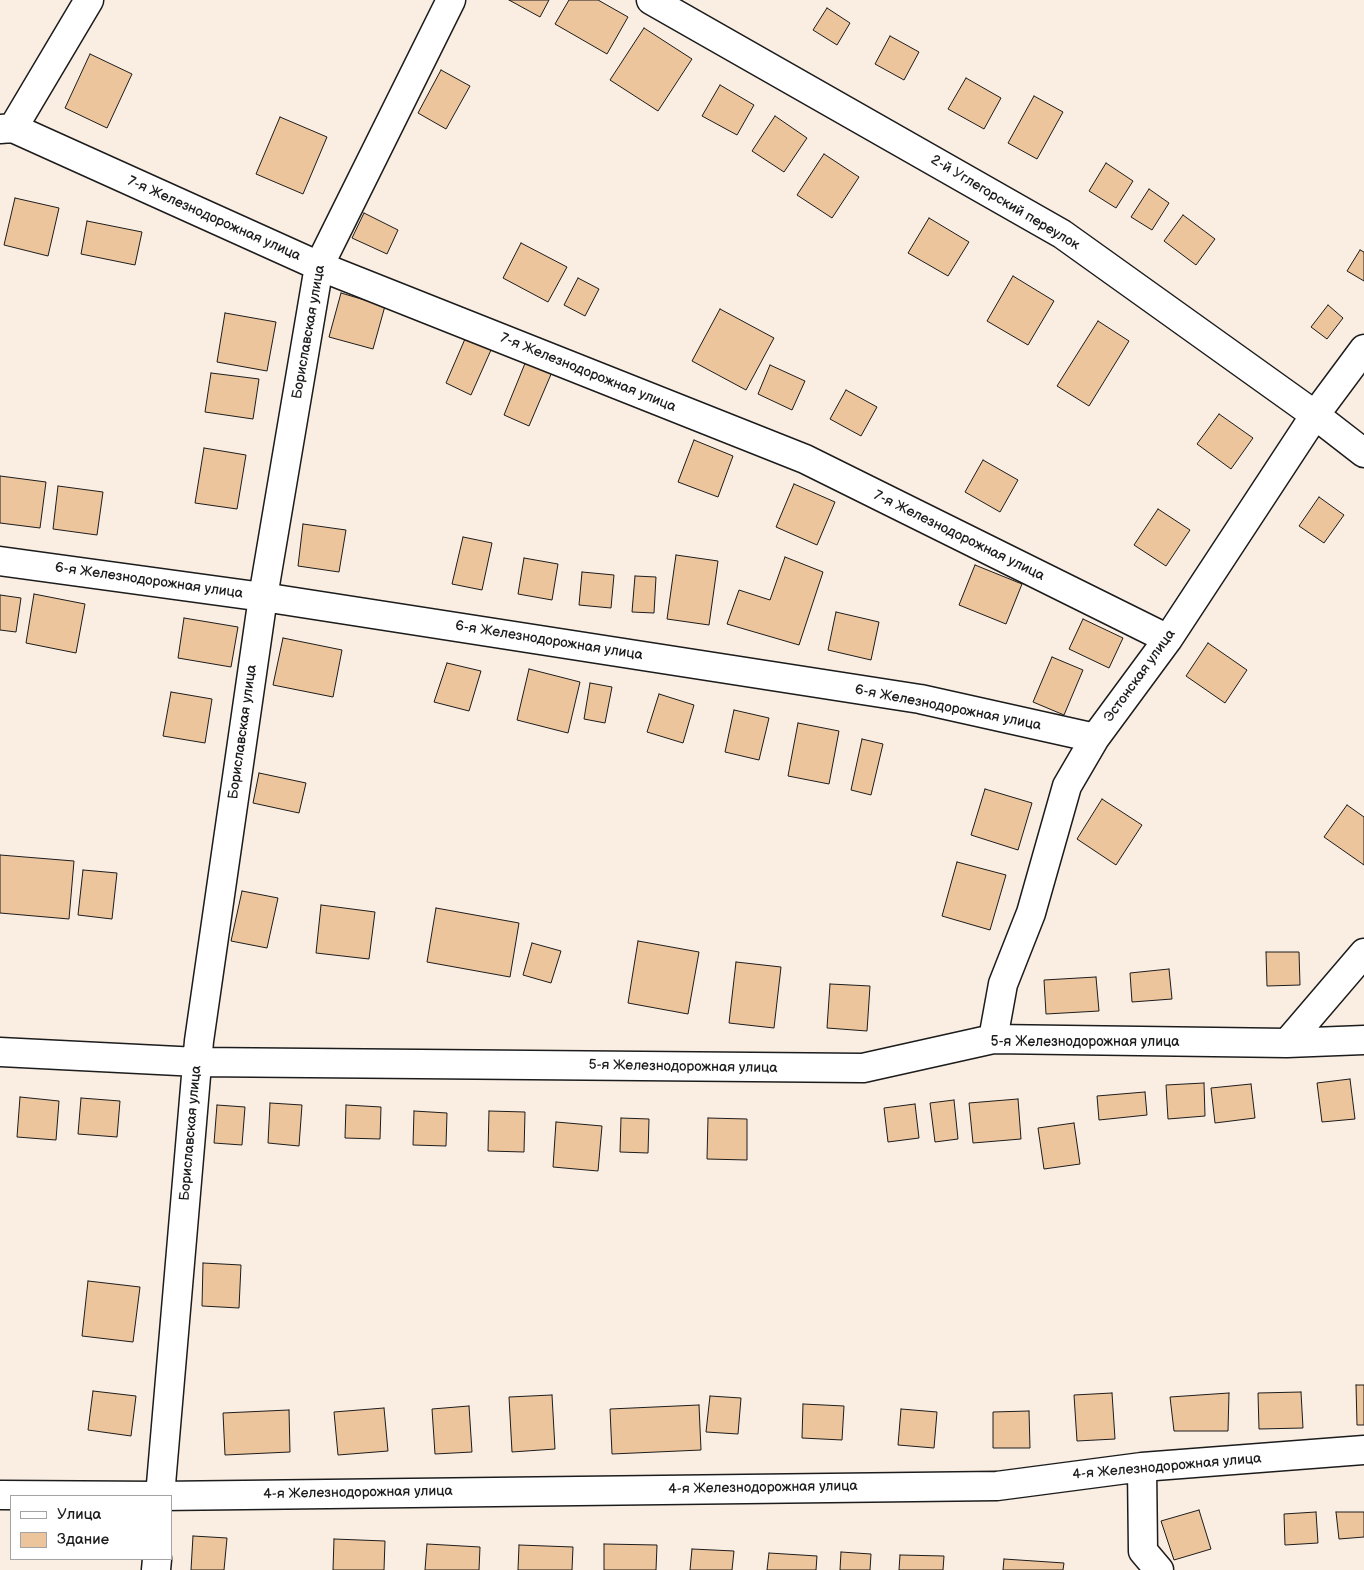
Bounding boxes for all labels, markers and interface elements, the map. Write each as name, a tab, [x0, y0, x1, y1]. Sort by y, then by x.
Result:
street label: 2-й Углегорский переулок	[928, 152, 1082, 254]
street label: 7-я Железнодорожная улица	[125, 173, 303, 265]
street label: Бориславская улица	[289, 264, 329, 400]
street label: 7-я Железнодорожная улица	[498, 330, 678, 416]
street label: 7-я Железнодорожная улица	[871, 487, 1047, 585]
street label: 6-я Железнодорожная улица	[54, 559, 244, 603]
street label: 6-я Железнодорожная улица	[454, 618, 644, 664]
street label: Эстонская улица	[1101, 626, 1179, 726]
street label: Бориславская улица	[225, 664, 261, 800]
street label: 6-я Железнодорожная улица	[853, 682, 1043, 734]
street label: 5-я Железнодорожная улица	[990, 1034, 1180, 1050]
street label: 5-я Железнодорожная улица	[588, 1057, 778, 1077]
street label: Бориславская улица	[177, 1065, 205, 1201]
street label: 4-я Железнодорожная улица	[1072, 1450, 1262, 1484]
street label: 4-я Железнодорожная улица	[668, 1478, 858, 1498]
street label: 4-я Железнодорожная улица	[263, 1483, 453, 1503]
legend	[10, 1495, 172, 1560]
text: Улица	[57, 1505, 101, 1524]
text: Здание	[57, 1530, 109, 1549]

